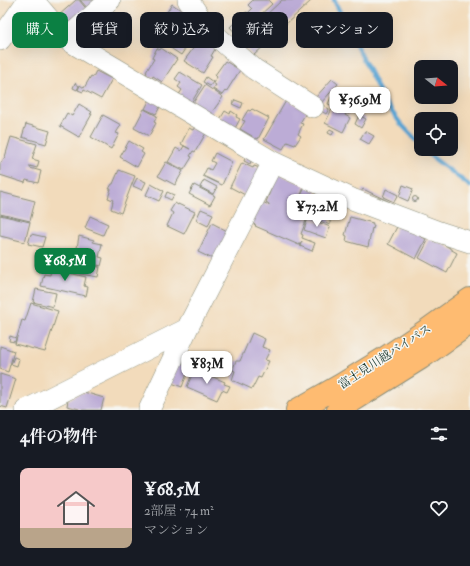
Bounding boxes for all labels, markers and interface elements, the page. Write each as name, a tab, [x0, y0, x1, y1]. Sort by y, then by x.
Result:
chip: 購入	[12, 12, 68, 48]
chip: 賃貸	[76, 12, 132, 48]
chip: 絞り込み	[140, 12, 224, 48]
chip: 新着	[232, 12, 288, 48]
chip: マンション	[296, 12, 393, 48]
north arrow	[414, 60, 458, 104]
map controls	[414, 60, 458, 156]
pin: ¥36.9M	[327, 87, 393, 121]
text: ¥36.9M	[338, 92, 382, 108]
button: locate	[414, 112, 458, 156]
pin: ¥73.2M	[284, 194, 350, 228]
text: ¥73.2M	[296, 199, 338, 215]
pin: ¥68.5M	[32, 248, 98, 282]
text: ¥68.5M	[43, 253, 87, 269]
street label: 富士見川越バイパス	[336, 321, 434, 393]
pin: ¥83M	[183, 351, 231, 385]
text: ¥83M	[190, 356, 224, 372]
icon: filters	[428, 423, 450, 445]
text: 4件の物件	[20, 426, 97, 447]
text: ¥68.5M	[144, 479, 200, 500]
icon: home	[52, 484, 100, 532]
icon: heart	[428, 497, 450, 519]
text: 2部屋 · 74 m²	[144, 503, 214, 519]
text: マンション	[144, 522, 208, 538]

